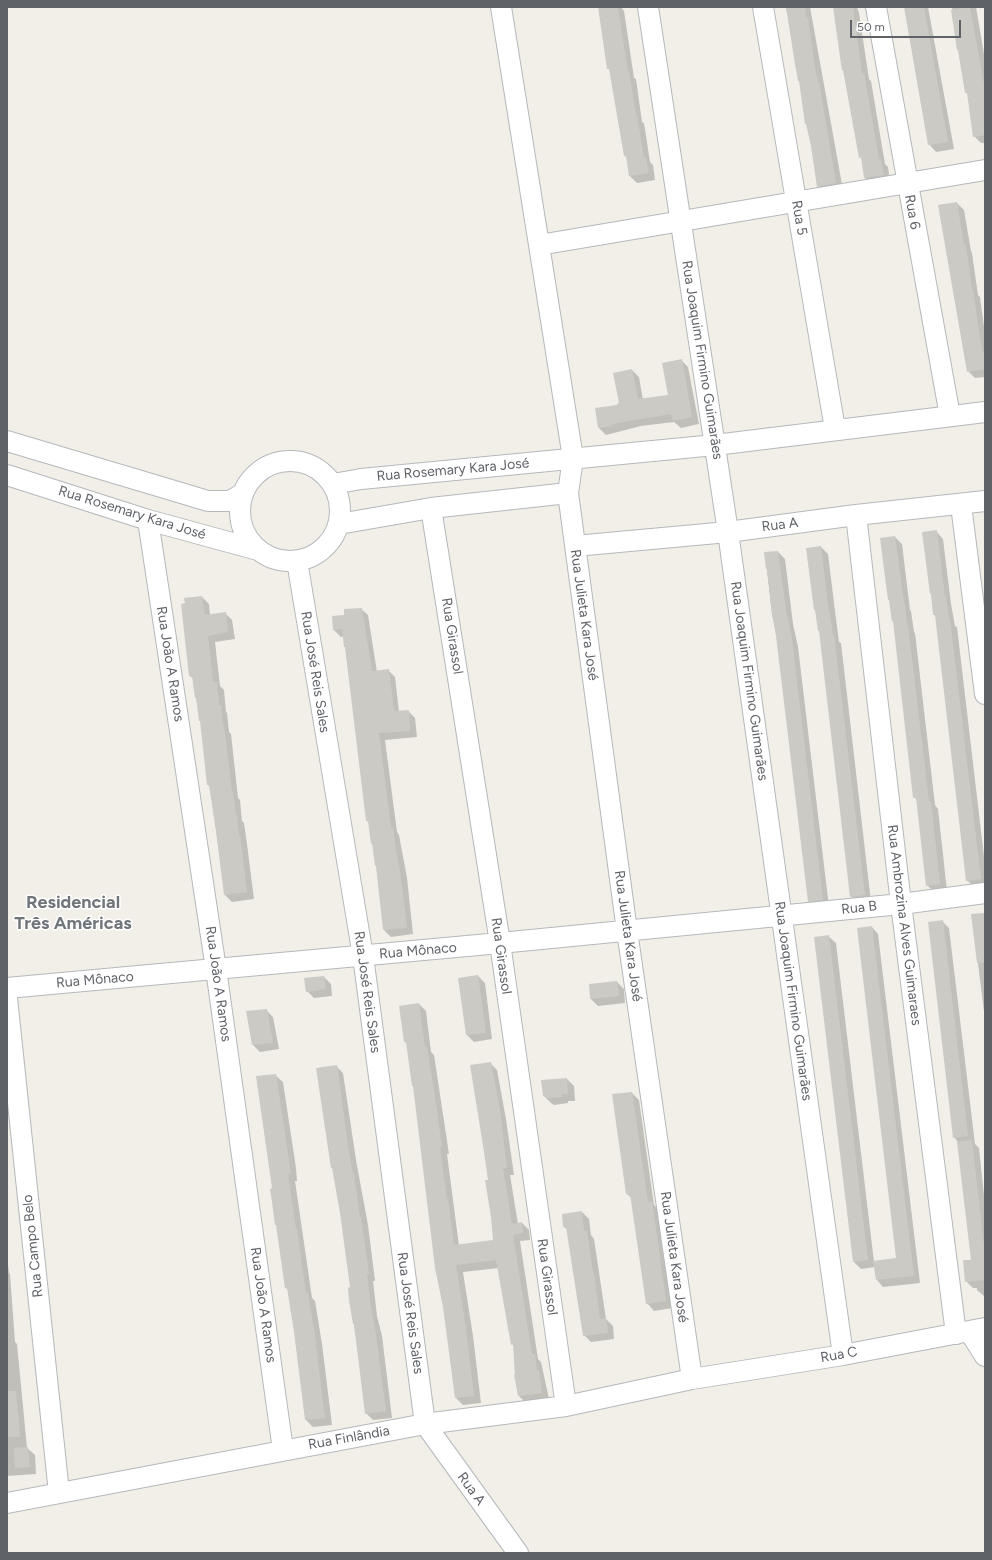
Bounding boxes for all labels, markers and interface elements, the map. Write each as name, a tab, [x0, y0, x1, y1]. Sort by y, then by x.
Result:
scale bar	[852, 12, 963, 38]
text: 50 m	[857, 20, 885, 34]
street label: Rua 6	[901, 193, 923, 231]
street label: Rua 5	[788, 199, 810, 237]
street label: Rua Joaquim Firmino Guimarães	[678, 259, 726, 461]
street label: Rua Rosemary Kara José	[376, 455, 530, 485]
street label: Rua Rosemary Kara José	[56, 483, 208, 543]
street label: Rua A	[761, 514, 799, 536]
street label: Rua Julieta Kara José	[566, 548, 602, 682]
street label: Rua Joaquim Firmino Guimarães	[727, 580, 771, 782]
street label: Rua Girassol	[438, 597, 466, 675]
street label: Rua João A Ramos	[153, 605, 187, 723]
street label: Rua José Reis Sales	[297, 610, 333, 734]
street label: Rua Ambrozina Alves Guimaraes	[883, 824, 925, 1026]
street label: Rua Julieta Kara José	[610, 869, 646, 1003]
district label: Residencial Três Américas	[14, 892, 132, 934]
street label: Rua B	[840, 898, 878, 918]
street label: Rua Joaquim Firmino Guimarães	[771, 900, 815, 1102]
street label: Rua Girassol	[487, 917, 515, 995]
street label: Rua João A Ramos	[202, 925, 234, 1043]
street label: Rua José Reis Sales	[350, 930, 384, 1054]
street label: Rua Mônaco	[379, 939, 457, 963]
street label: Rua Mônaco	[56, 968, 134, 992]
street label: Rua Julieta Kara José	[656, 1190, 692, 1324]
street label: Rua Campo Belo	[19, 1194, 47, 1298]
street label: Rua Girassol	[533, 1238, 561, 1316]
street label: Rua João A Ramos	[247, 1246, 279, 1364]
street label: Rua José Reis Sales	[393, 1251, 427, 1375]
street label: Rua C	[819, 1343, 859, 1367]
street label: Rua Finlândia	[307, 1423, 391, 1453]
street label: Rua A	[453, 1469, 489, 1509]

